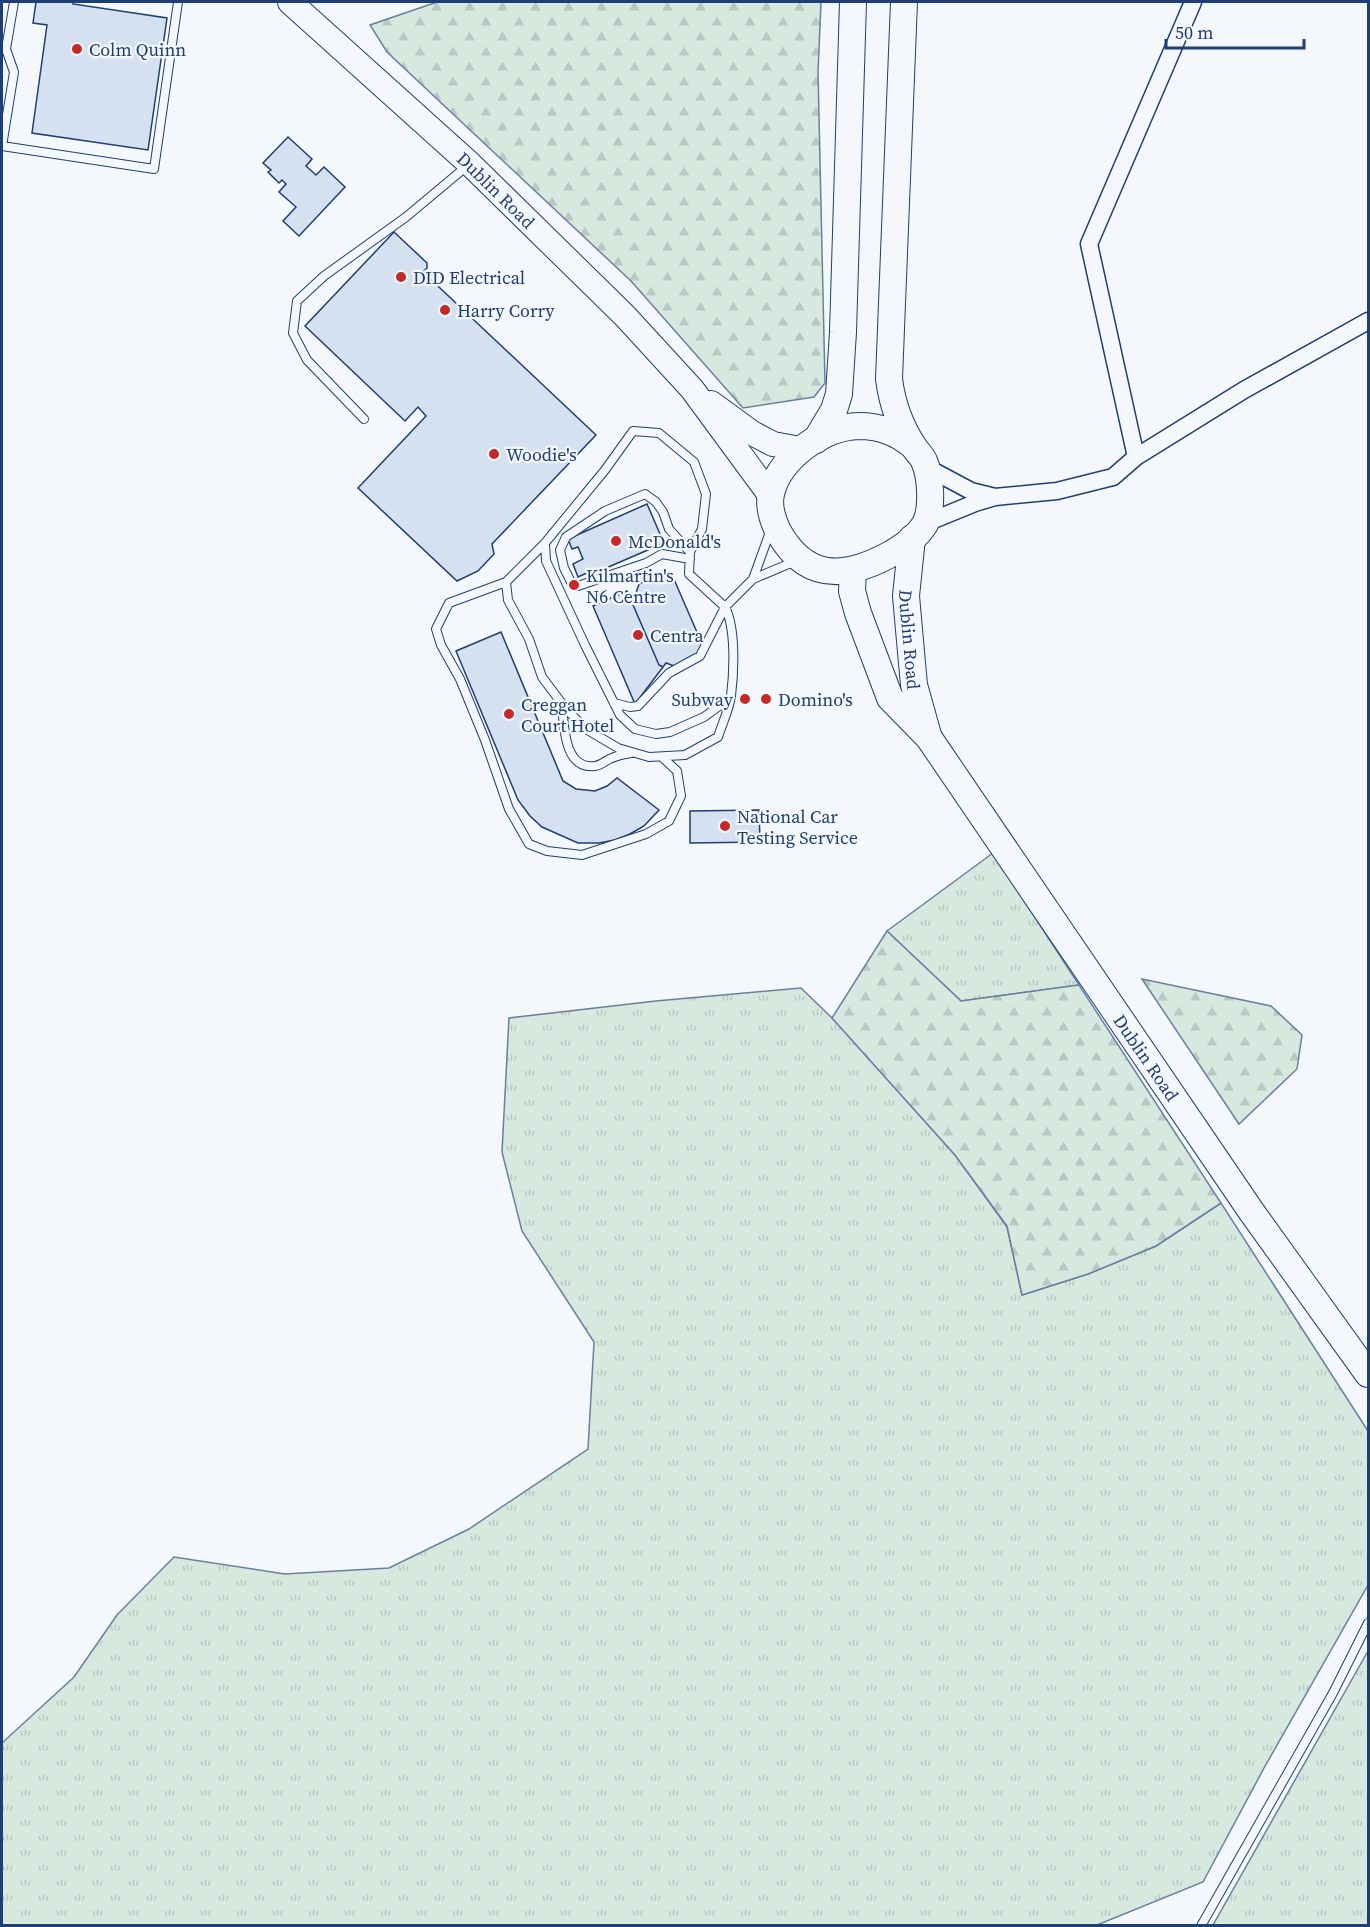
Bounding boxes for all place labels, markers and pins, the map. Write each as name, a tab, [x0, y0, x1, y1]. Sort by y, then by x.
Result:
place label: Colm Quinn	[89, 37, 186, 62]
marker: Colm Quinn	[70, 42, 84, 56]
place label: DID Electrical	[413, 265, 525, 290]
marker: DID Electrical	[394, 270, 408, 284]
place label: Harry Corry	[457, 298, 555, 323]
marker: Harry Corry	[438, 303, 452, 317]
place label: Woodie's	[506, 442, 577, 467]
marker: Woodie's	[487, 447, 501, 461]
place label: McDonald's	[628, 529, 721, 554]
marker: McDonald's	[609, 534, 623, 548]
place label: Kilmartin's N6 Centre	[586, 563, 674, 609]
marker: Kilmartin's N6 Centre	[567, 578, 581, 592]
place label: Centra	[650, 623, 705, 648]
marker: Centra	[631, 628, 645, 642]
place label: Subway	[671, 687, 734, 712]
place label: Domino's	[778, 687, 853, 712]
place label: Creggan Court Hotel	[521, 692, 614, 738]
marker: Subway	[738, 692, 752, 706]
marker: Domino's	[759, 692, 773, 706]
marker: Creggan Court Hotel	[502, 707, 516, 721]
place label: National Car Testing Service	[737, 804, 858, 850]
marker: National Car Testing Service	[718, 819, 732, 833]

